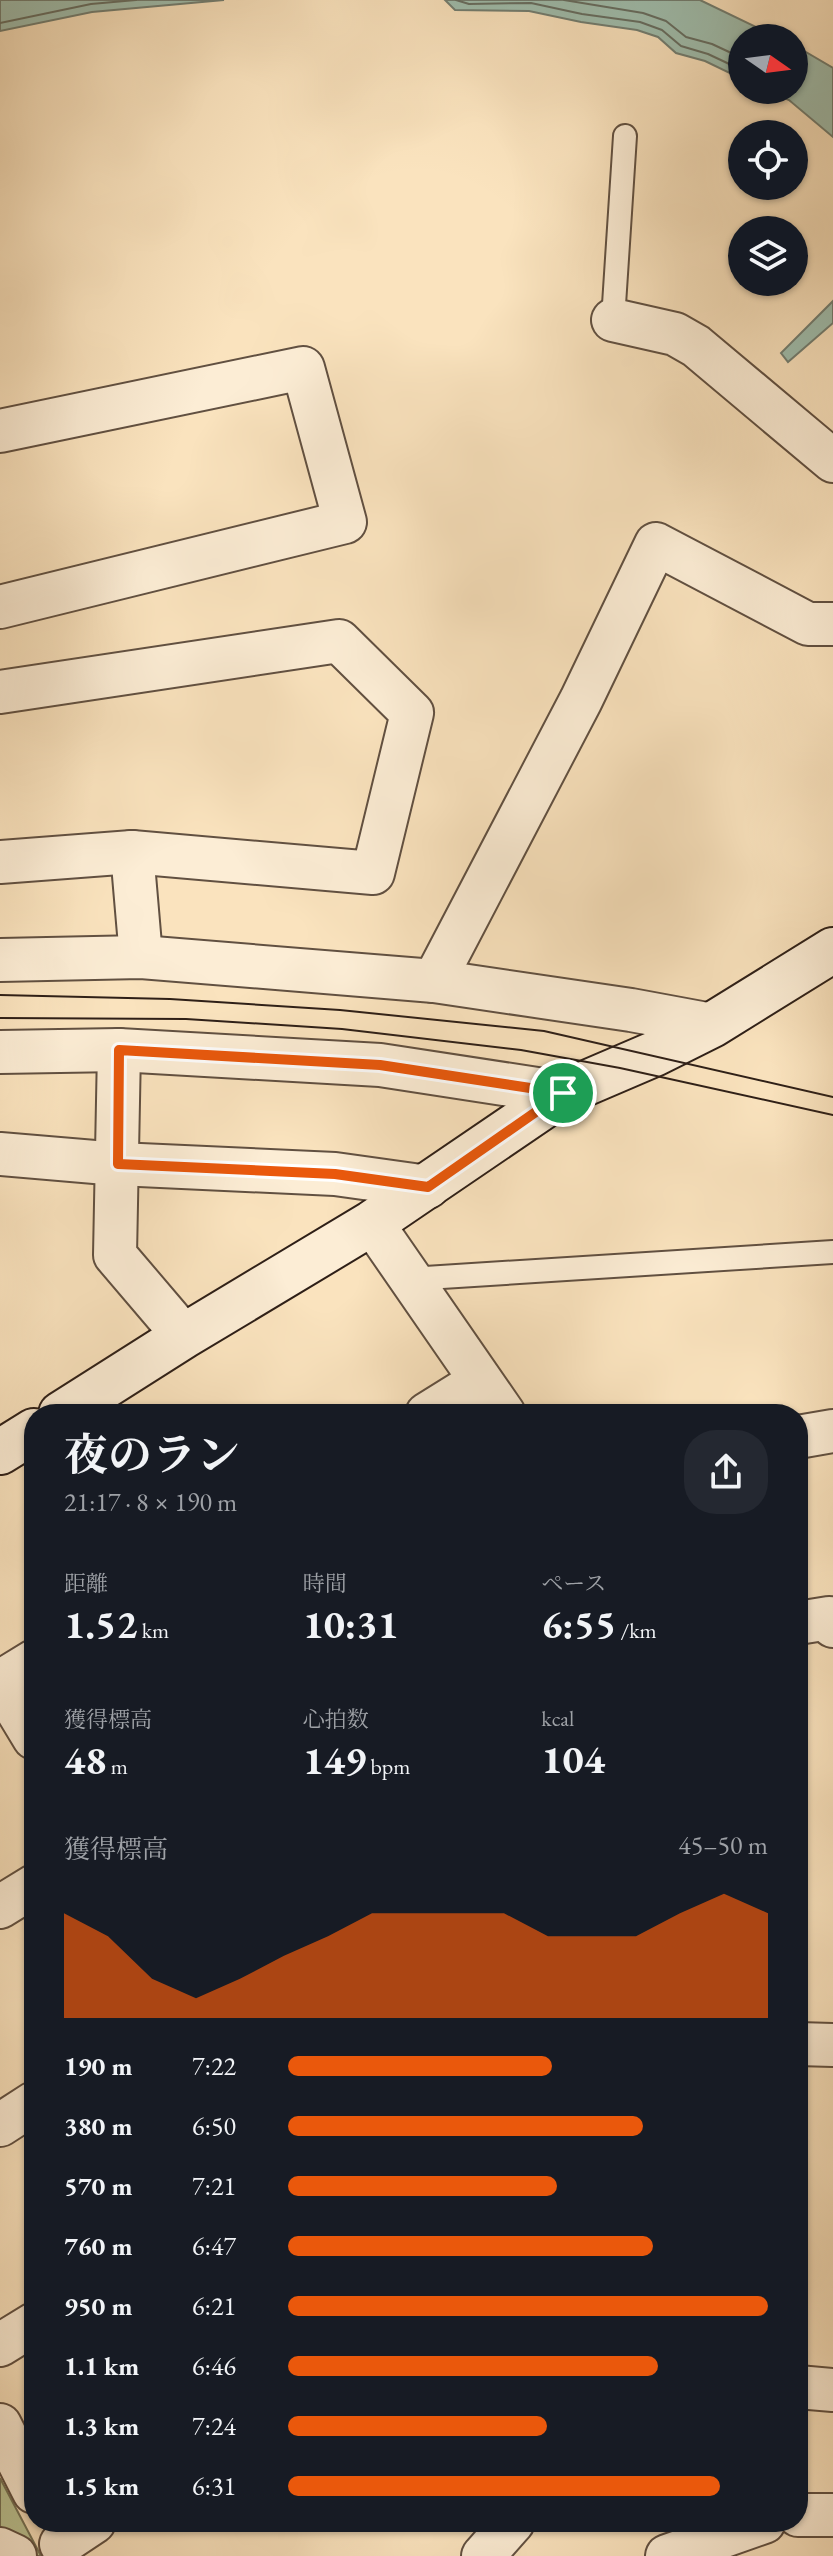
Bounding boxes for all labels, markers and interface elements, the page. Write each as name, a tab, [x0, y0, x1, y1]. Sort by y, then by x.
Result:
north arrow	[728, 24, 808, 104]
map controls	[728, 24, 808, 296]
button: locate	[728, 120, 808, 200]
button: layers	[728, 216, 808, 296]
pin	[529, 1059, 597, 1127]
icon: arrive	[541, 1071, 585, 1115]
text: 夜のラン	[64, 1426, 240, 1483]
button: share	[684, 1430, 768, 1514]
text: 21:17 · 8 × 190 m	[64, 1485, 237, 1519]
text: 距離	[64, 1569, 108, 1598]
text: 時間	[303, 1569, 347, 1598]
text: ペース	[541, 1569, 606, 1598]
text: 1.52	[64, 1598, 137, 1650]
text: 10:31	[303, 1598, 399, 1650]
text: 6:55	[541, 1598, 616, 1650]
text: km	[137, 1616, 169, 1645]
text: /km	[616, 1616, 657, 1645]
text: kcal	[541, 1704, 574, 1733]
text: 獲得標高	[64, 1705, 152, 1734]
text: 心拍数	[303, 1705, 369, 1734]
text: 104	[541, 1733, 605, 1785]
text: 48	[64, 1734, 106, 1786]
text: 149	[303, 1734, 366, 1786]
text: m	[106, 1752, 128, 1781]
text: bpm	[366, 1752, 410, 1781]
text: 45–50 m	[678, 1828, 768, 1862]
text: 獲得標高	[64, 1832, 168, 1866]
text: 190 m	[64, 2049, 132, 2083]
text: 7:22	[192, 2049, 236, 2083]
text: 380 m	[64, 2109, 132, 2143]
text: 6:50	[192, 2109, 236, 2143]
text: 570 m	[64, 2169, 132, 2203]
text: 7:21	[192, 2169, 236, 2203]
text: 760 m	[64, 2229, 132, 2263]
text: 6:47	[192, 2229, 236, 2263]
text: 950 m	[64, 2289, 132, 2323]
text: 6:21	[192, 2289, 236, 2323]
text: 1.1 km	[64, 2349, 139, 2383]
text: 6:46	[192, 2349, 236, 2383]
text: 1.3 km	[64, 2409, 139, 2443]
text: 7:24	[192, 2409, 236, 2443]
text: 1.5 km	[64, 2469, 139, 2503]
text: 6:31	[192, 2469, 236, 2503]

